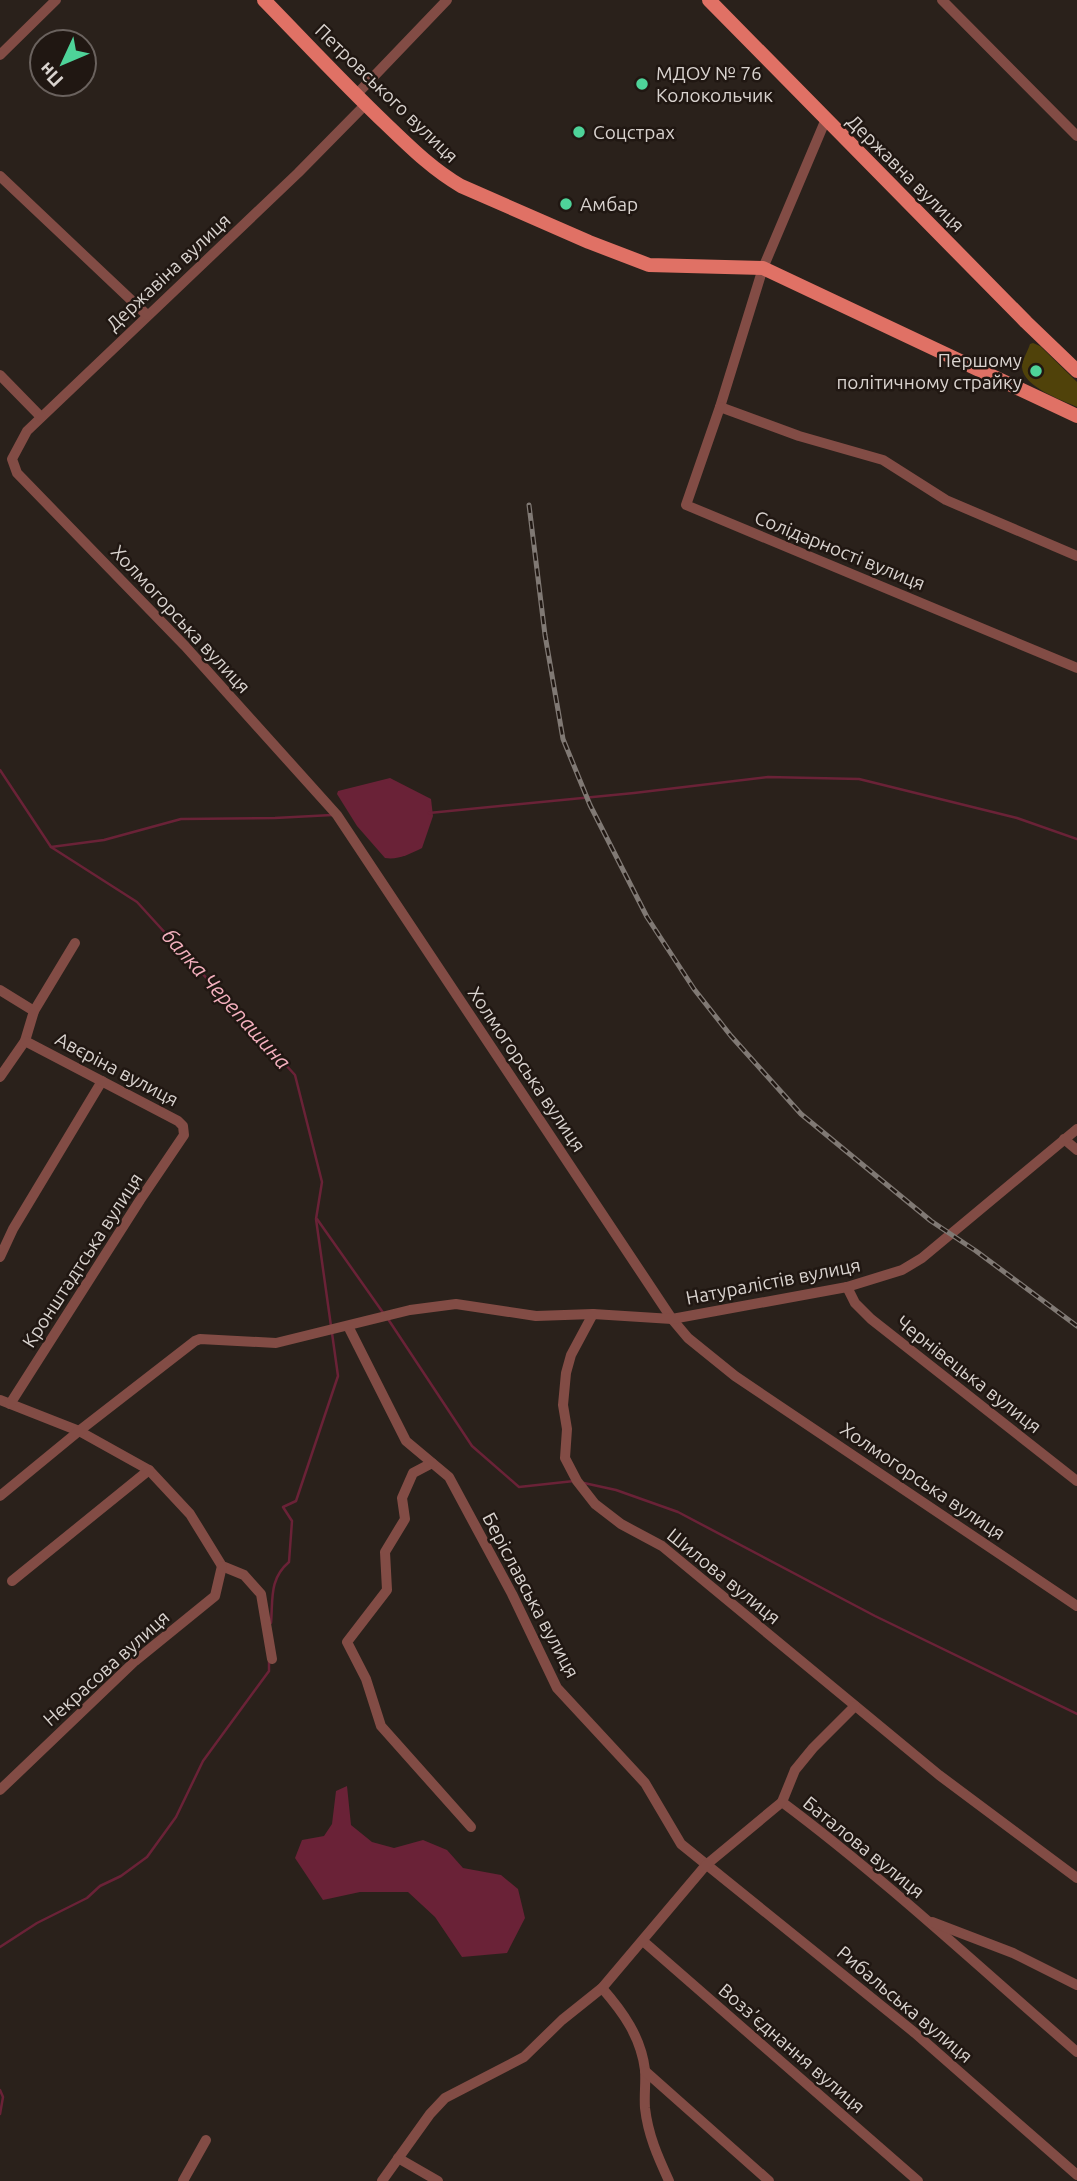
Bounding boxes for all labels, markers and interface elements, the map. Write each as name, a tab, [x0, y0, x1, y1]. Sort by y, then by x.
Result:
street label: Петровського вулиця	[311, 19, 463, 167]
north arrow	[28, 28, 98, 98]
text: Пн	[34, 58, 67, 91]
place label: МДОУ № 76 Колокольчик	[656, 62, 773, 106]
marker: МДОУ № 76 Колокольчик	[634, 76, 650, 92]
street label: Державна вулиця	[843, 110, 969, 236]
place label: Соцстрах	[593, 121, 675, 143]
marker: Соцстрах	[571, 124, 587, 140]
place label: Амбар	[580, 193, 638, 215]
marker: Амбар	[558, 196, 574, 212]
street label: Державіна вулиця	[101, 209, 235, 335]
place label: Першому політичному страйку	[836, 349, 1022, 393]
marker: Першому політичному страйку	[1028, 363, 1044, 379]
street label: Солідарності вулиця	[751, 506, 929, 594]
street label: Холмогорська вулиця	[107, 541, 255, 697]
water label: балка Черепашина	[158, 923, 296, 1073]
street label: Холмогорська вулиця	[464, 982, 590, 1156]
street label: Авєріна вулиця	[52, 1027, 182, 1111]
street label: Кронштадтська вулиця	[17, 1169, 147, 1351]
street label: Натуралістів вулиця	[684, 1253, 862, 1309]
street label: Чернівецька вулиця	[892, 1311, 1046, 1437]
street label: Холмогорська вулиця	[836, 1418, 1010, 1544]
street label: Беріславська вулиця	[478, 1509, 584, 1681]
street label: Шилова вулиця	[663, 1524, 785, 1628]
street label: Некрасова вулиця	[39, 1606, 173, 1730]
street label: Баталова вулиця	[799, 1791, 929, 1903]
street label: Рибальська вулиця	[833, 1941, 977, 2067]
street label: Возз’єднання вулиця	[714, 1979, 870, 2117]

